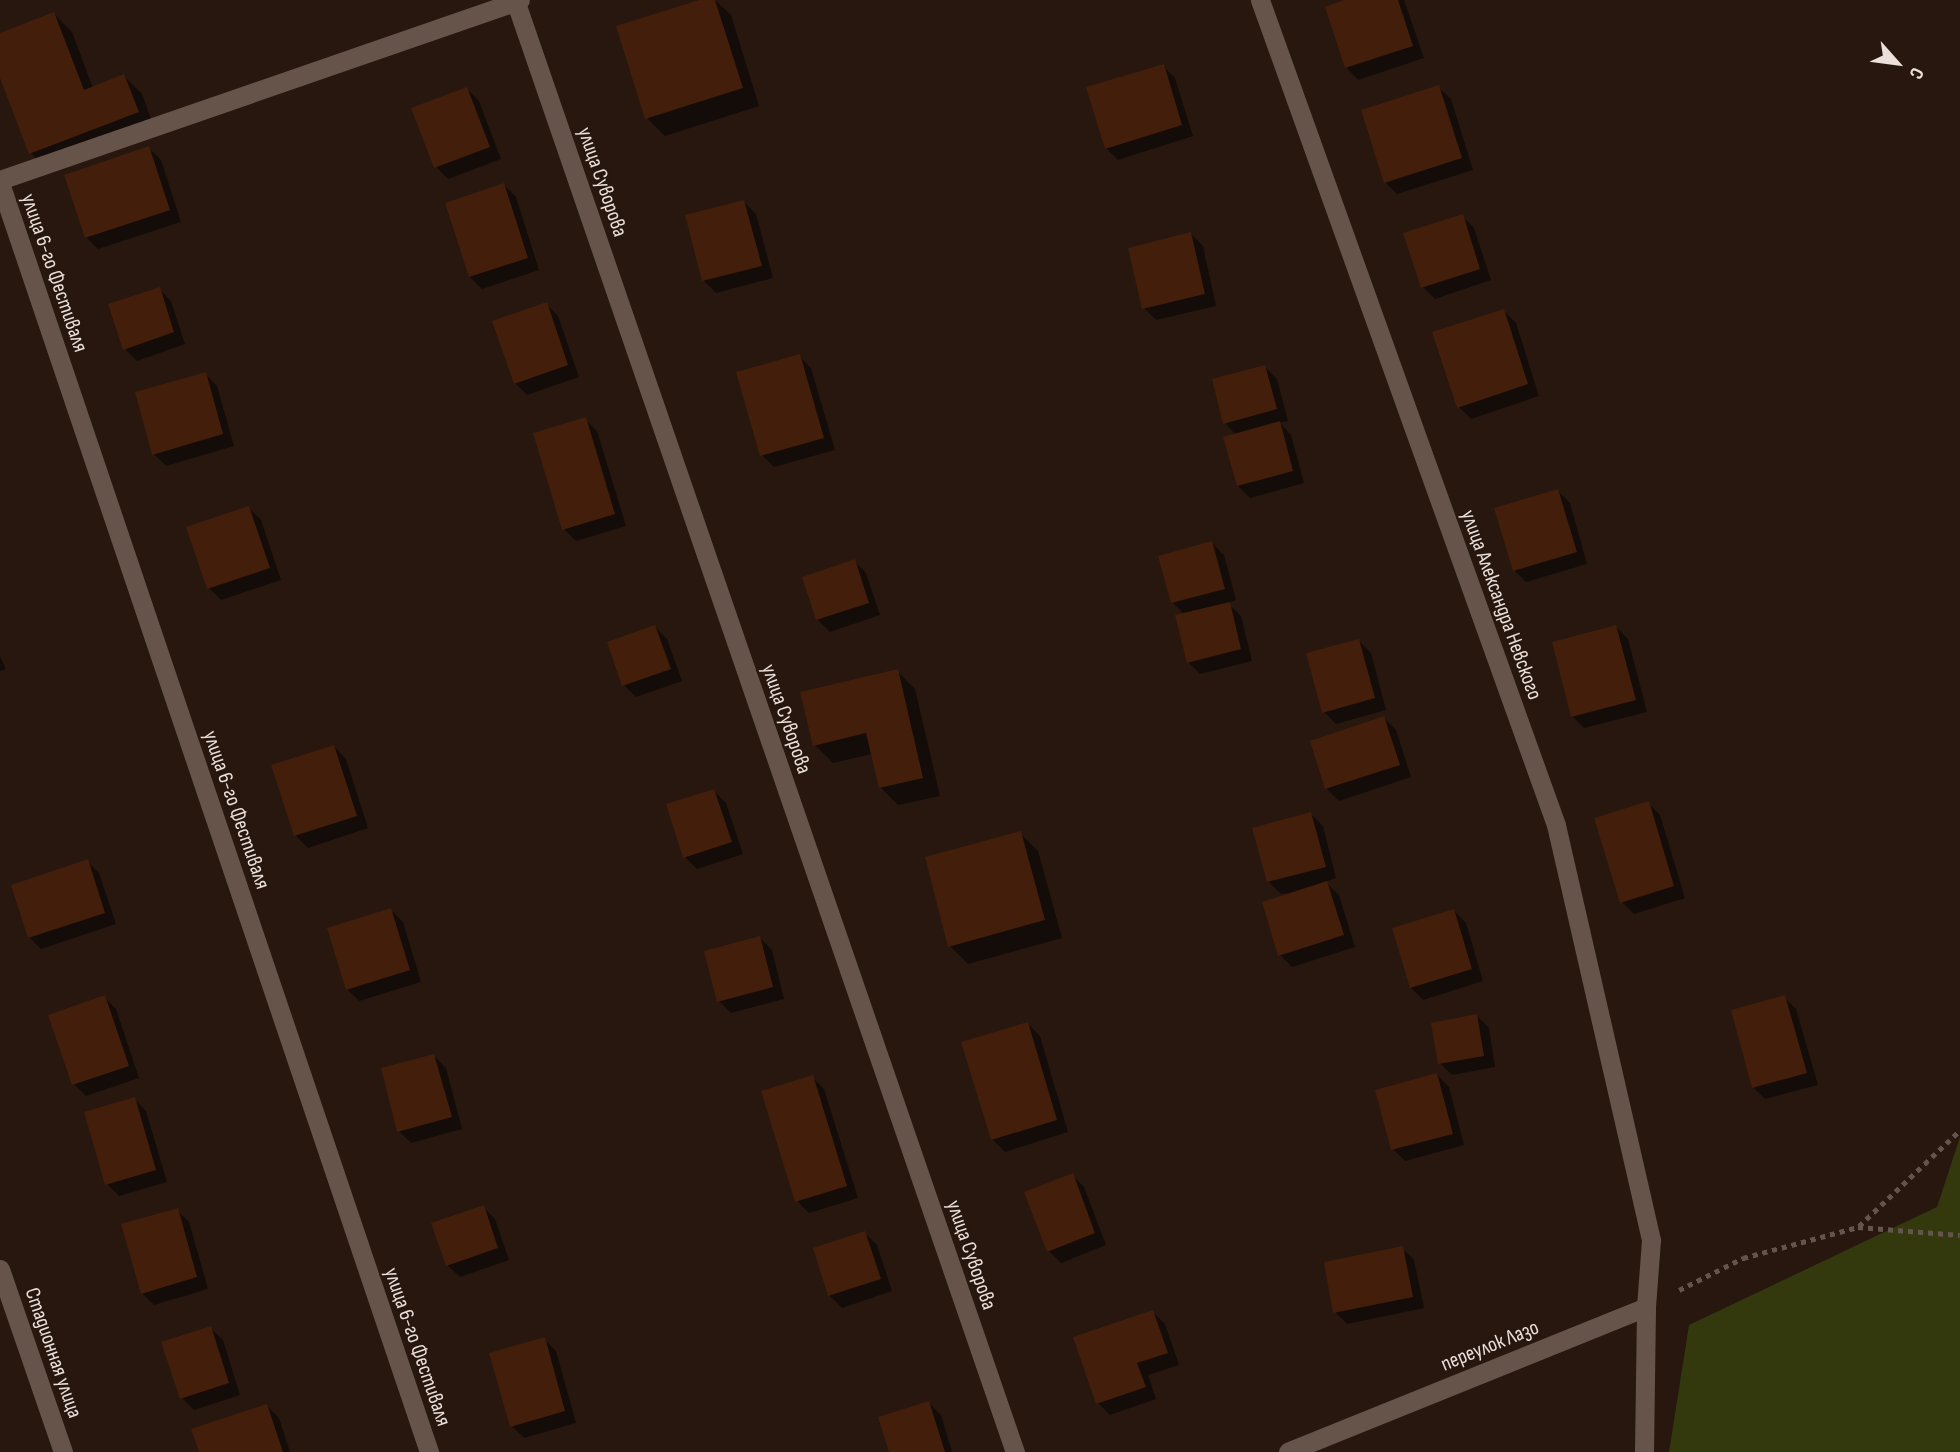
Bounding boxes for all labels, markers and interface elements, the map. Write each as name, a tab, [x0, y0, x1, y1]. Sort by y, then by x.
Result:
north arrow	[1862, 28, 1932, 98]
text: С	[1904, 63, 1928, 83]
street label: улица Суворова	[571, 124, 633, 240]
street label: улица 6-го Фестиваля	[15, 191, 93, 355]
street label: улица Александра Невского	[1455, 507, 1547, 703]
street label: улица Суворова	[755, 661, 817, 777]
street label: улица 6-го Фестиваля	[197, 728, 275, 892]
street label: улица Суворова	[940, 1197, 1002, 1313]
street label: улица 6-го Фестиваля	[378, 1265, 456, 1429]
street label: Стадионная улица	[19, 1285, 87, 1421]
street label: переулок Лазо	[1437, 1315, 1543, 1377]

